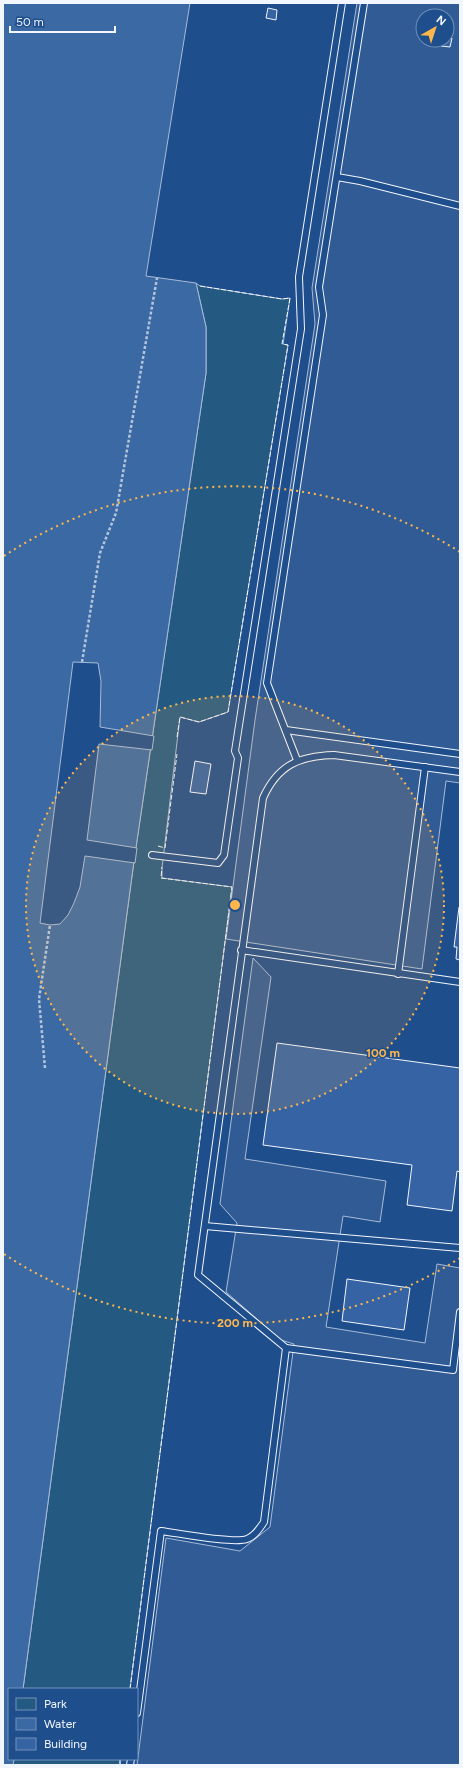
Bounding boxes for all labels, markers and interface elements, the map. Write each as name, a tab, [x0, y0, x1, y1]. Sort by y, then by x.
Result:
scale bar	[10, 8, 115, 34]
north arrow	[415, 8, 455, 48]
text: N	[434, 13, 448, 28]
text: 50 m	[16, 15, 44, 29]
centre of rings	[228, 898, 242, 912]
text: 100 m	[366, 1046, 400, 1060]
text: 200 m	[217, 1316, 253, 1330]
legend	[8, 1688, 138, 1760]
text: Park	[44, 1697, 67, 1711]
text: Water	[44, 1717, 76, 1731]
text: Building	[44, 1737, 87, 1751]

